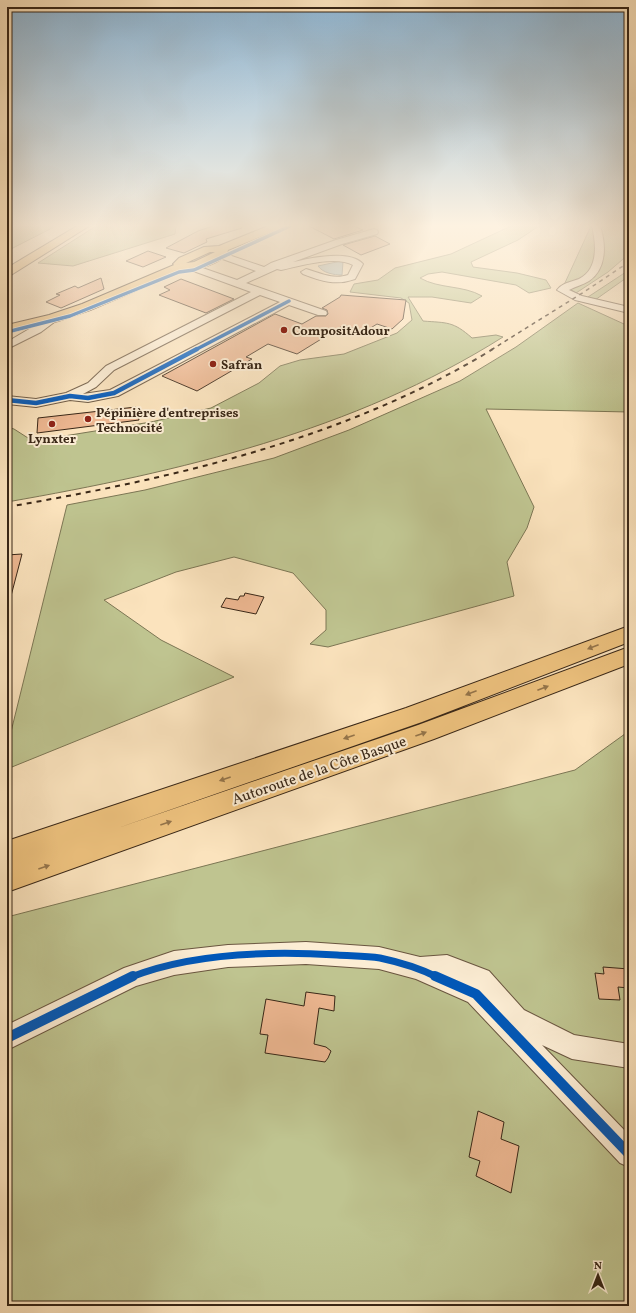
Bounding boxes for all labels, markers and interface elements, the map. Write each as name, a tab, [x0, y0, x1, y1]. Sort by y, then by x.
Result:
place label: CompositAdour	[292, 323, 390, 341]
marker: CompositAdour	[279, 325, 289, 335]
place label: Safran	[221, 357, 263, 375]
marker: Safran	[208, 359, 218, 369]
place label: Pépinière d'entreprises Technocité	[96, 405, 239, 438]
marker: Pépinière d'entreprises Technocité	[83, 414, 93, 424]
marker: Lynxter	[47, 419, 57, 429]
place label: Lynxter	[28, 431, 76, 449]
one-way arrow	[586, 645, 598, 651]
one-way arrow	[537, 685, 549, 691]
one-way arrow	[464, 691, 476, 697]
one-way arrow	[416, 731, 428, 737]
street label: Autoroute de la Côte Basque	[229, 732, 410, 811]
one-way arrow	[342, 734, 354, 740]
one-way arrow	[219, 776, 231, 782]
one-way arrow	[161, 820, 173, 826]
one-way arrow	[38, 863, 50, 869]
north arrow	[578, 1255, 618, 1295]
text: N	[594, 1259, 602, 1274]

